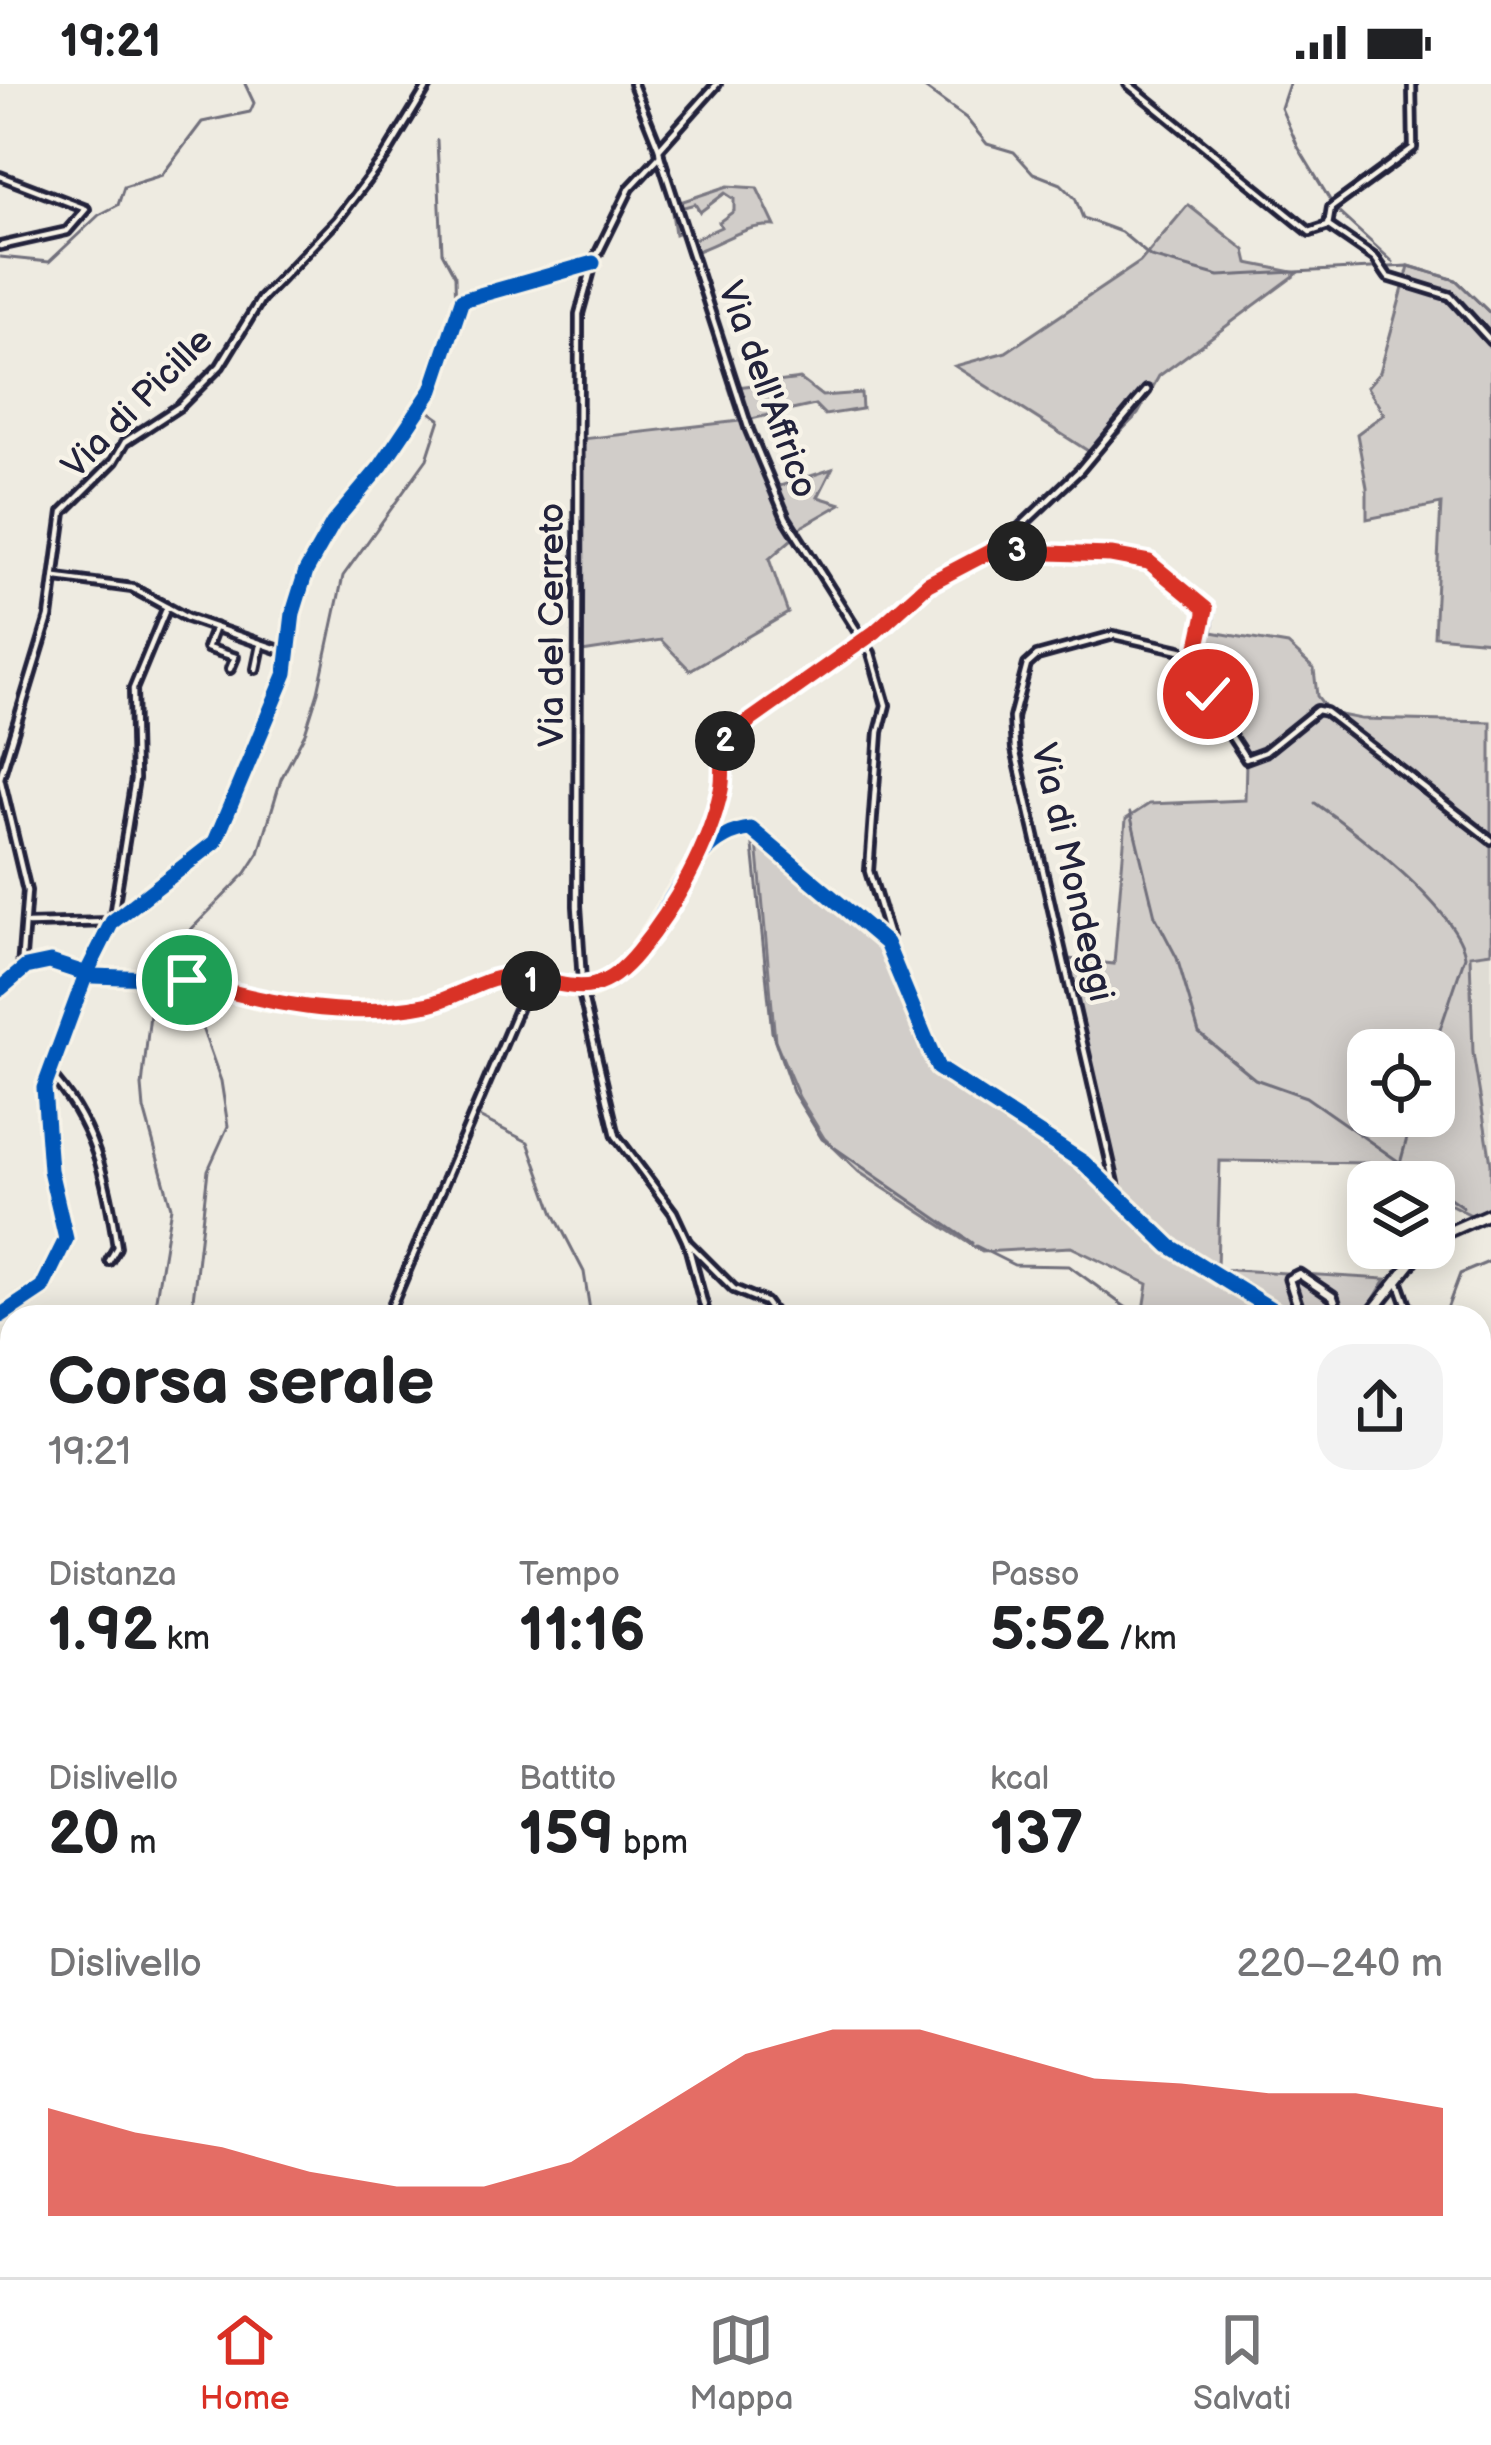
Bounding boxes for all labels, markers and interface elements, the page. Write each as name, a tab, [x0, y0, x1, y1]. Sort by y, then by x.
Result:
text: 19:21	[60, 15, 161, 70]
street label: Via dell'Affrico	[708, 276, 826, 504]
street label: Via di Picille	[54, 320, 222, 488]
street label: Via del Cerreto	[531, 503, 574, 747]
pin: 3	[987, 521, 1047, 581]
text: 3	[1007, 531, 1027, 571]
pin	[1157, 643, 1259, 745]
icon: check	[1175, 661, 1241, 727]
pin: 2	[695, 711, 755, 771]
text: 2	[715, 721, 735, 761]
street label: Via di Mondeggi	[1021, 739, 1122, 1006]
pin	[136, 929, 238, 1031]
icon: arrive	[154, 947, 220, 1013]
pin: 1	[501, 951, 561, 1011]
text: 1	[524, 961, 538, 1001]
map controls	[1347, 1029, 1455, 1269]
button: locate	[1347, 1029, 1455, 1137]
button: layers	[1347, 1161, 1455, 1269]
text: Corsa serale	[48, 1344, 435, 1423]
button: share	[1317, 1344, 1443, 1470]
text: 19:21	[48, 1429, 131, 1476]
text: Distanza	[48, 1555, 177, 1595]
text: Tempo	[519, 1555, 620, 1595]
text: Passo	[990, 1555, 1080, 1595]
text: 1.92	[48, 1595, 158, 1667]
text: 11:16	[519, 1595, 646, 1667]
text: 5:52	[990, 1595, 1110, 1667]
text: km	[158, 1619, 210, 1659]
text: /km	[1110, 1619, 1177, 1659]
text: Dislivello	[48, 1759, 178, 1799]
text: Battito	[519, 1759, 616, 1799]
text: kcal	[990, 1759, 1049, 1799]
text: 20	[48, 1799, 120, 1871]
text: 159	[519, 1799, 614, 1871]
text: 137	[990, 1799, 1083, 1871]
text: m	[120, 1823, 156, 1863]
text: bpm	[614, 1823, 688, 1863]
text: Dislivello	[48, 1941, 202, 1988]
text: 220–240 m	[1236, 1941, 1443, 1988]
tab: Home	[200, 2307, 290, 2419]
tab: Mappa	[689, 2307, 793, 2419]
tab: Salvati	[1193, 2307, 1291, 2419]

